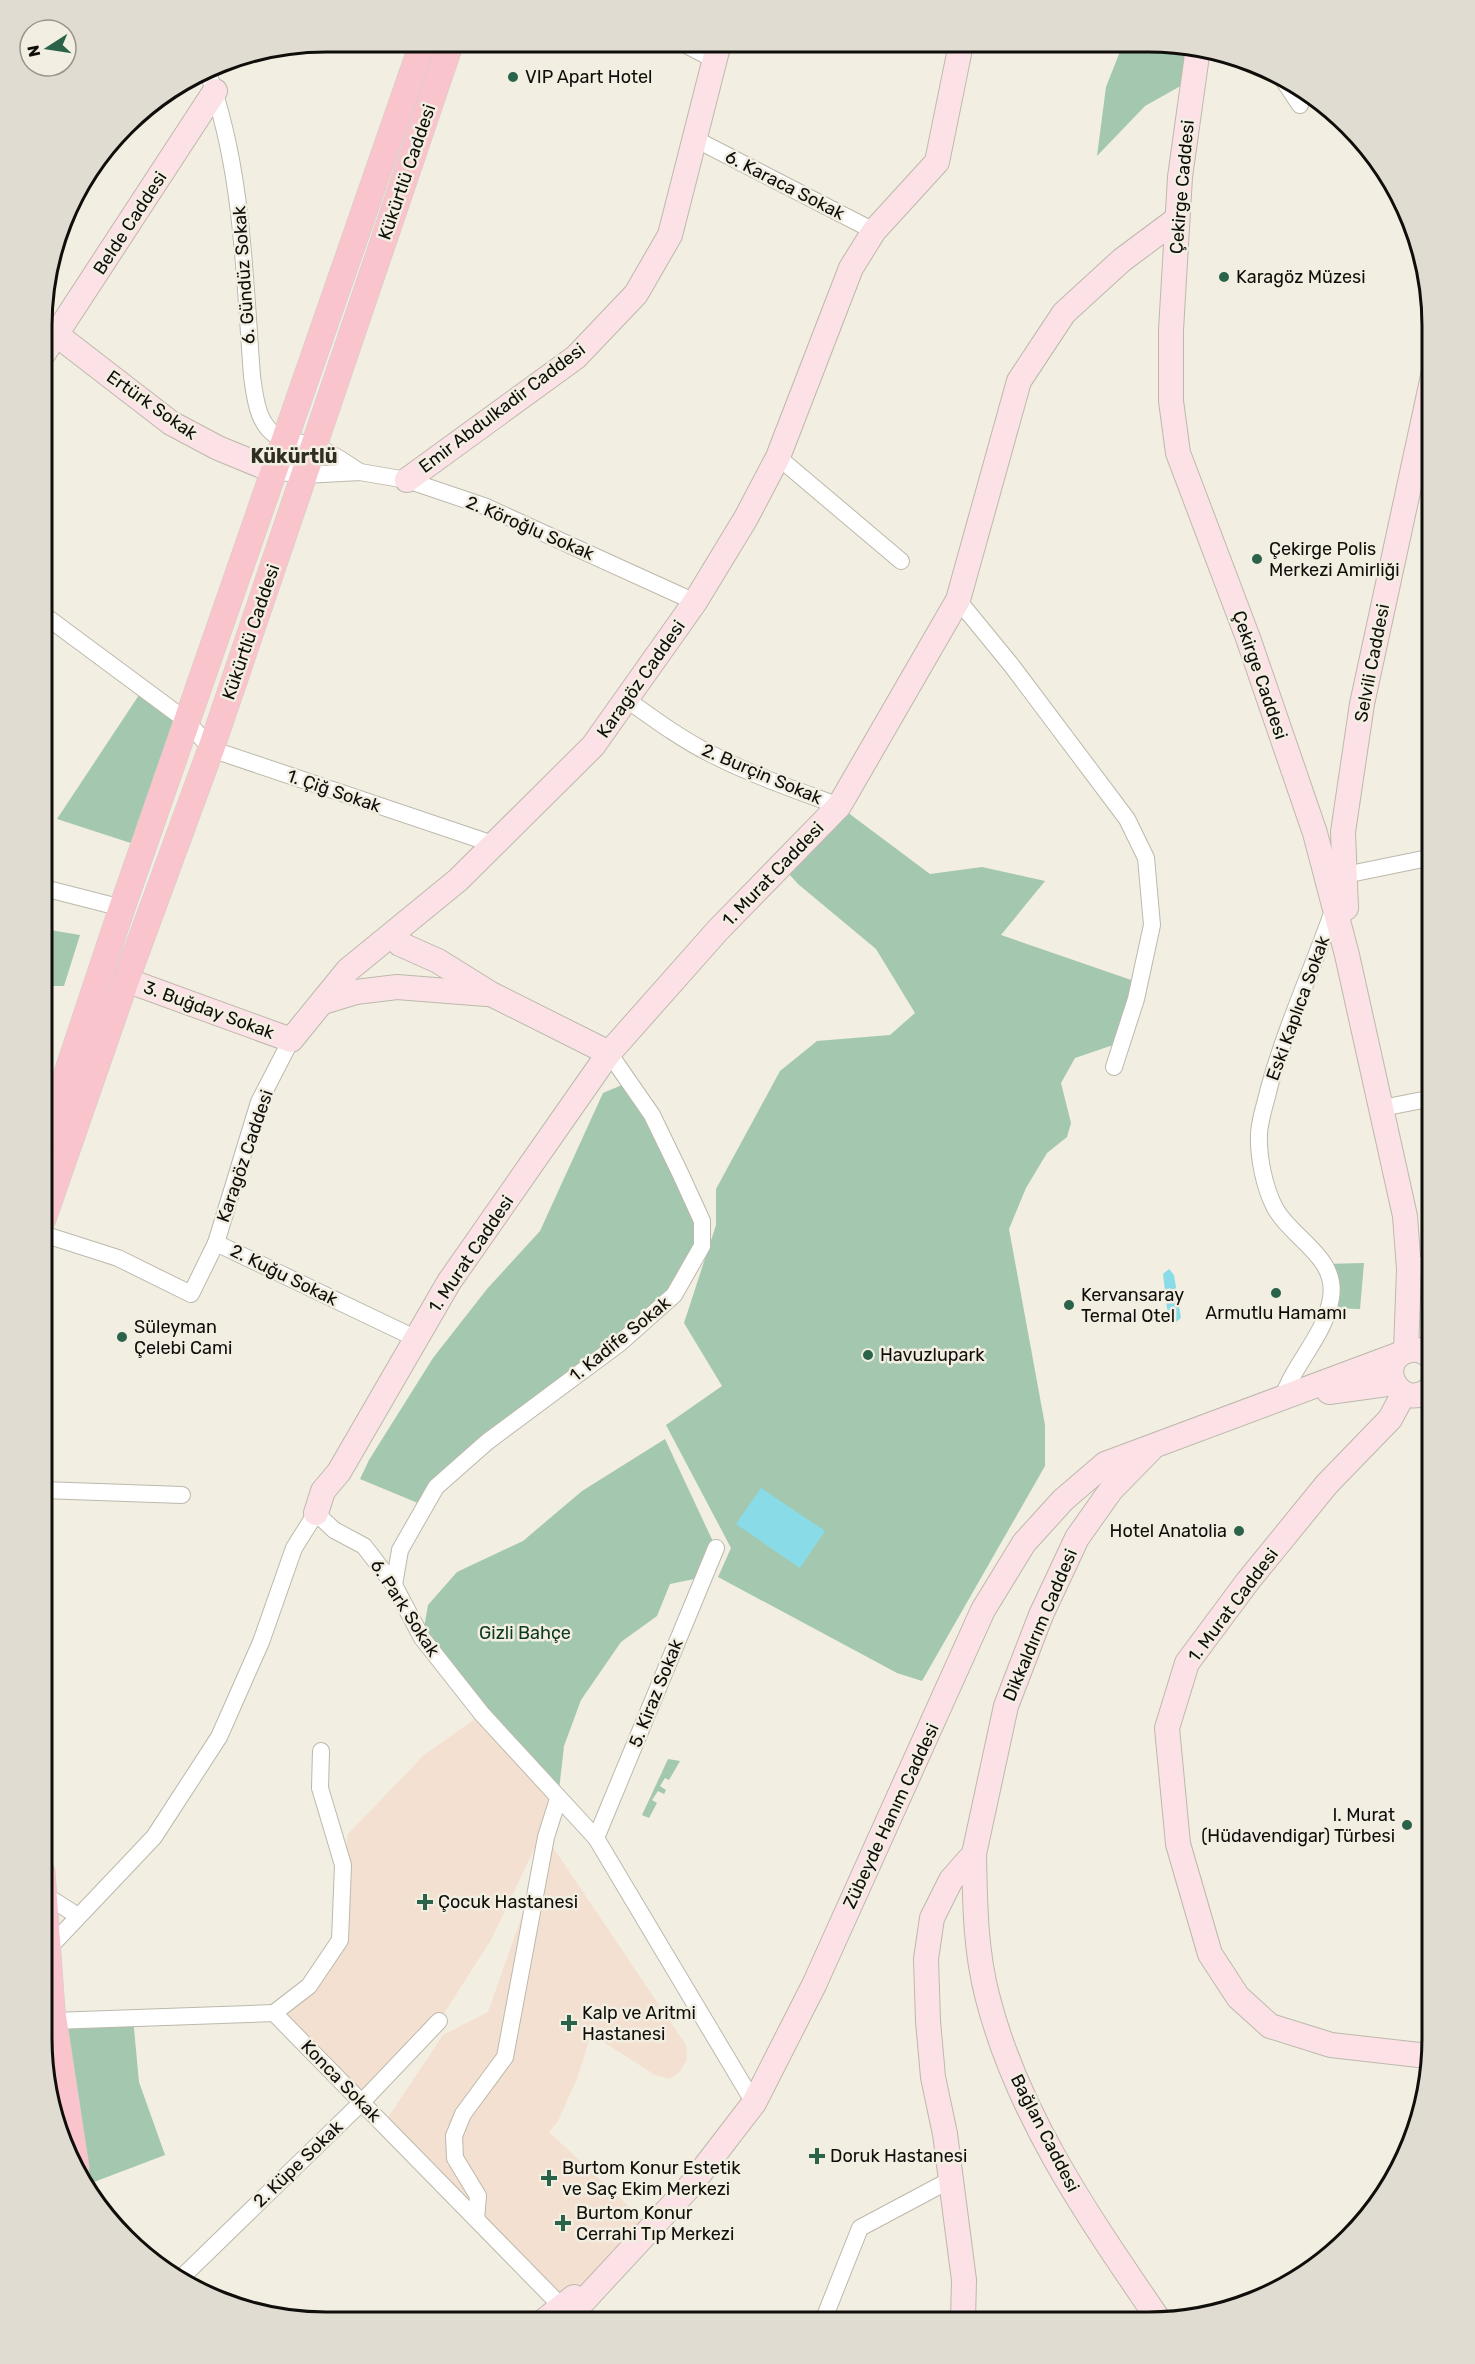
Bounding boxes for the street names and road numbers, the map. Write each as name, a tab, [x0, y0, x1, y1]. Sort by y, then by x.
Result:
street label: Kükürtlü Caddesi	[374, 101, 440, 243]
street label: Çekirge Caddesi	[1165, 119, 1199, 255]
street label: 6. Karaca Sokak	[722, 145, 849, 225]
street label: Belde Caddesi	[88, 167, 172, 279]
street label: 6. Gündüz Sokak	[228, 204, 260, 345]
street label: Emir Abdulkadir Caddesi	[415, 338, 589, 478]
street label: Ertürk Sokak	[102, 366, 202, 445]
street label: 2. Köroğlu Sokak	[462, 491, 598, 565]
street label: Kükürtlü Caddesi	[218, 561, 284, 703]
street label: Selvili Caddesi	[1350, 602, 1394, 724]
street label: Çekirge Caddesi	[1228, 608, 1292, 742]
street label: Karagöz Caddesi	[592, 616, 690, 742]
street label: 2. Burçin Sokak	[699, 739, 826, 810]
street label: 1. Çiğ Sokak	[284, 765, 385, 818]
street label: 1. Murat Caddesi	[718, 817, 828, 931]
street label: Eski Kaplıca Sokak	[1262, 932, 1335, 1083]
street label: 3. Buğday Sokak	[141, 976, 278, 1044]
street label: Karagöz Caddesi	[212, 1087, 278, 1225]
street label: 1. Murat Caddesi	[424, 1191, 518, 1317]
street label: 2. Kuğu Sokak	[227, 1240, 342, 1311]
street label: 1. Kadife Sokak	[565, 1291, 675, 1386]
street label: 1. Murat Caddesi	[1183, 1544, 1283, 1666]
street label: Dikkaldırım Caddesi	[998, 1546, 1082, 1704]
street label: 6. Park Sokak	[365, 1555, 445, 1661]
street label: 5. Kiraz Sokak	[624, 1635, 688, 1750]
street label: Zübeyde Hanım Caddesi	[838, 1720, 944, 1912]
street label: Konca Sokak	[296, 2035, 386, 2127]
street label: Bağlan Caddesi	[1006, 2070, 1084, 2196]
street label: 2. Küpe Sokak	[249, 2115, 348, 2212]

